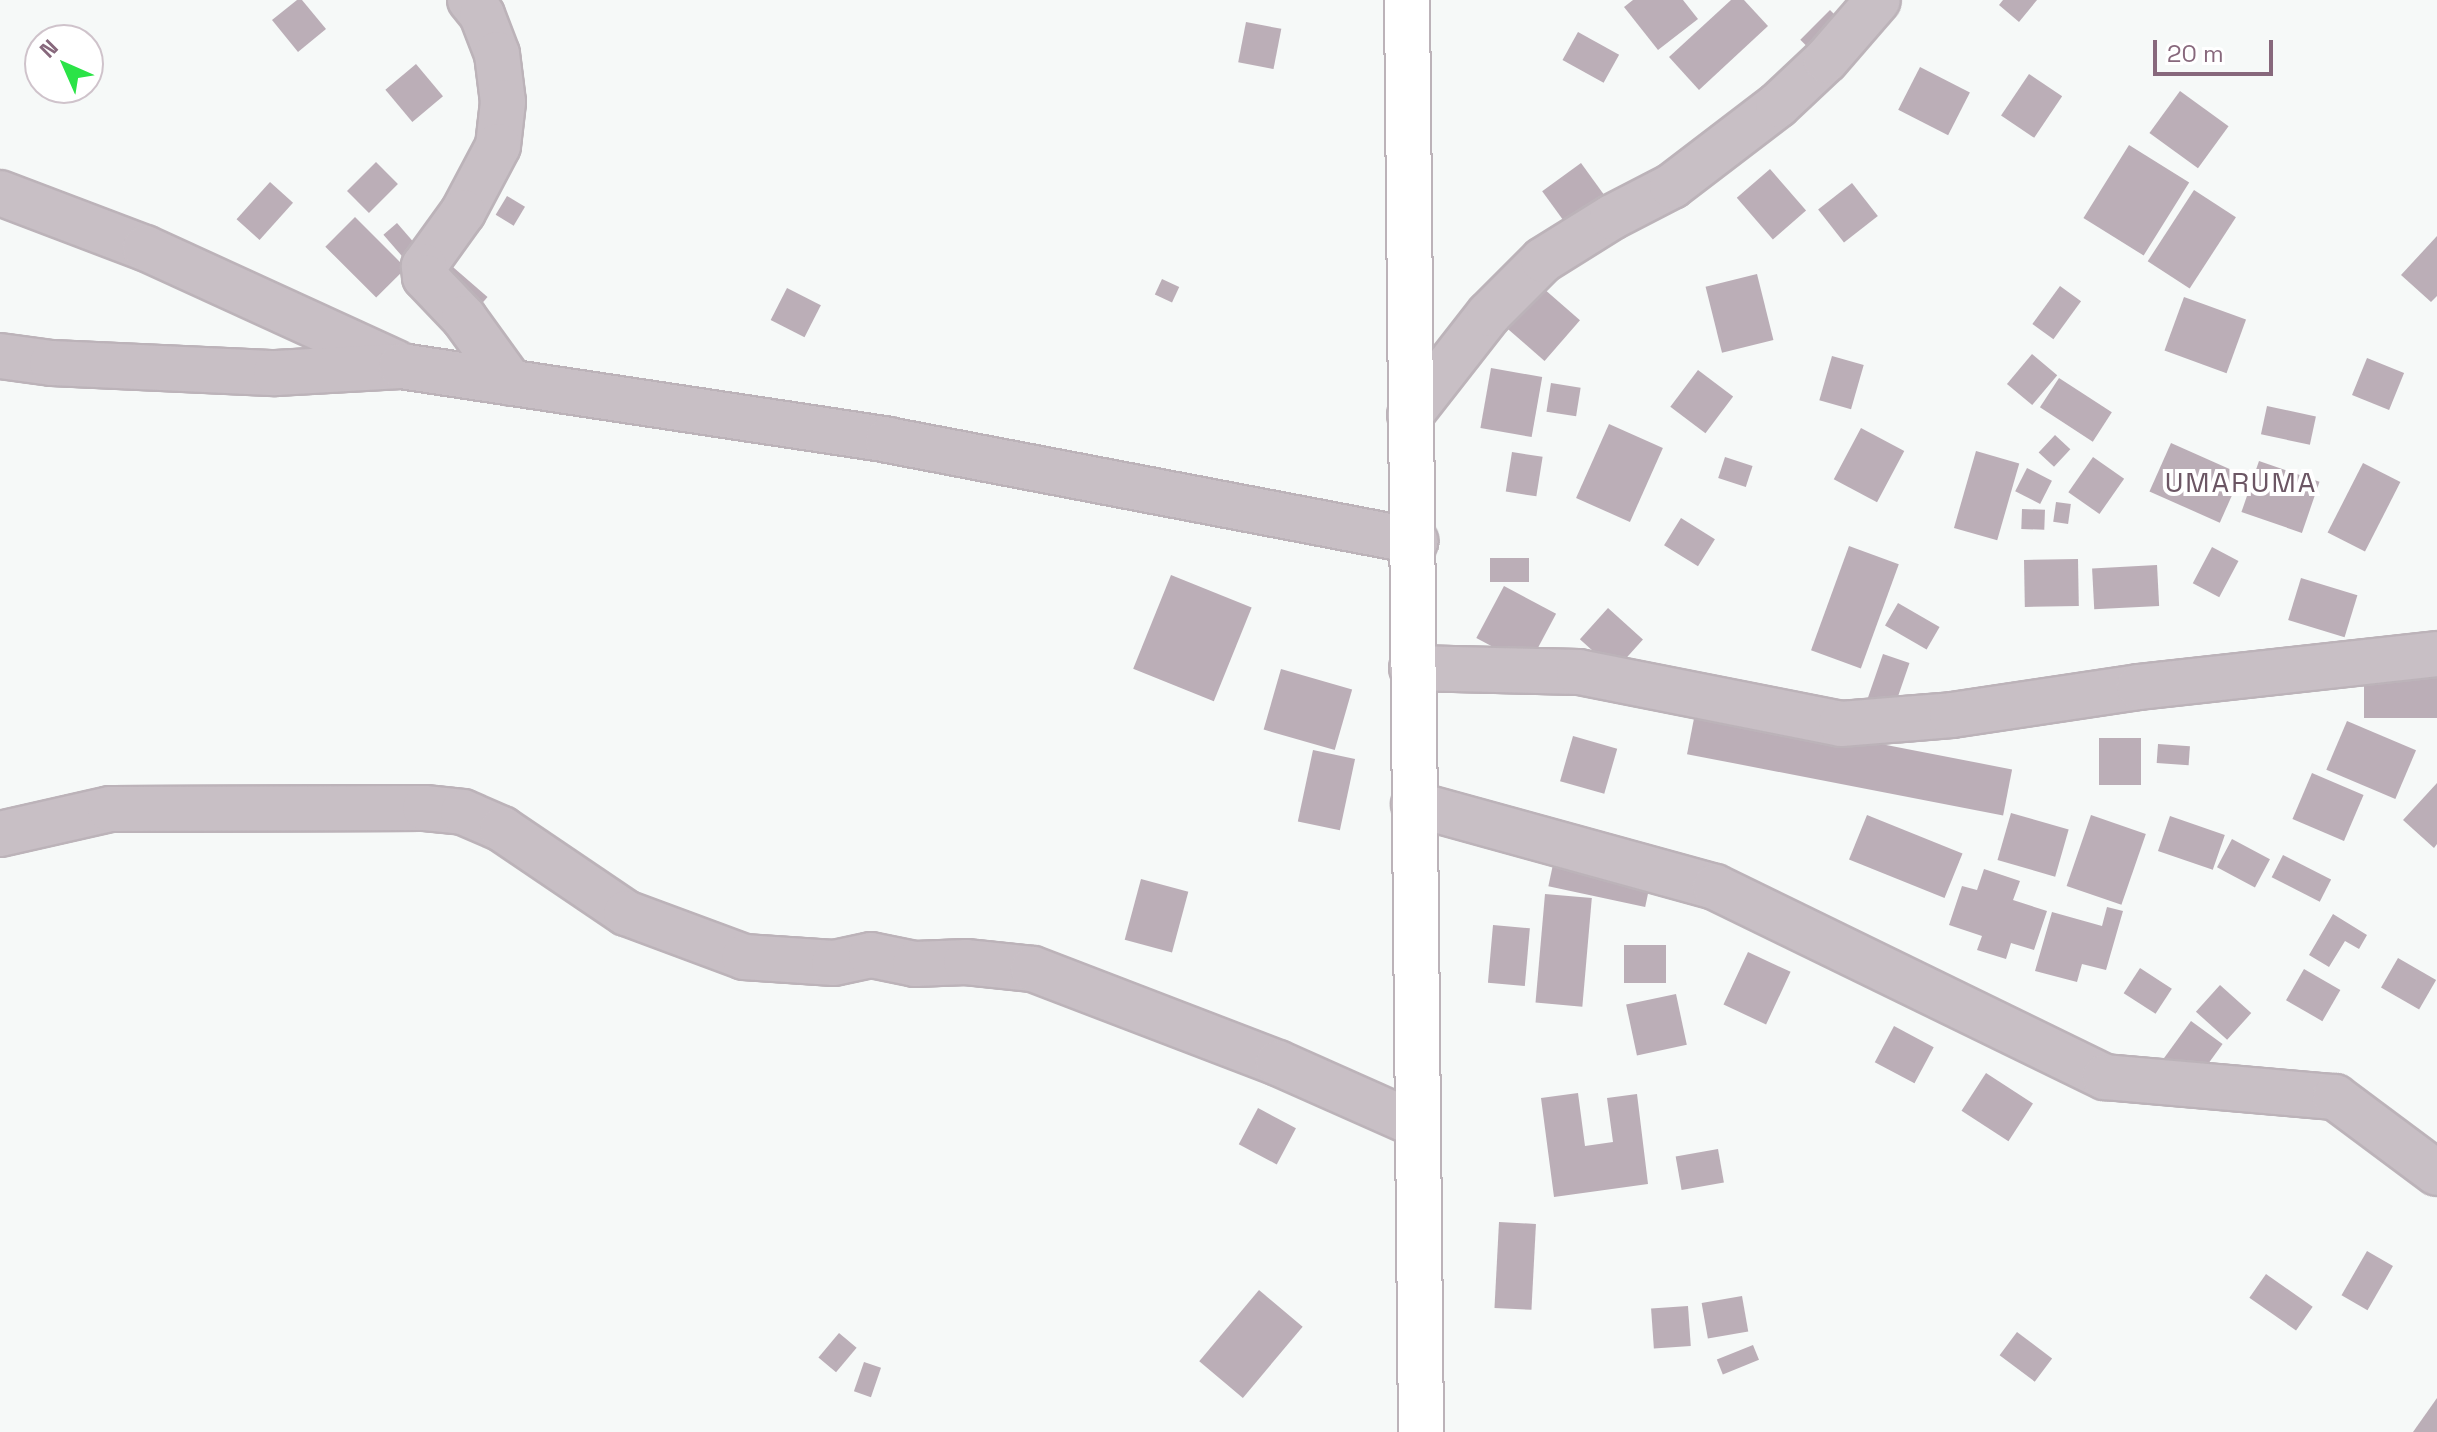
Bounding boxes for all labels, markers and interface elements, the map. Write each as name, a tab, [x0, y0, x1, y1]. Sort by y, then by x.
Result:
north arrow	[24, 24, 104, 104]
scale bar	[2157, 24, 2277, 74]
text: N	[33, 33, 64, 64]
text: 20 m	[2167, 38, 2224, 69]
district label: UMARUMA	[2165, 465, 2317, 499]

